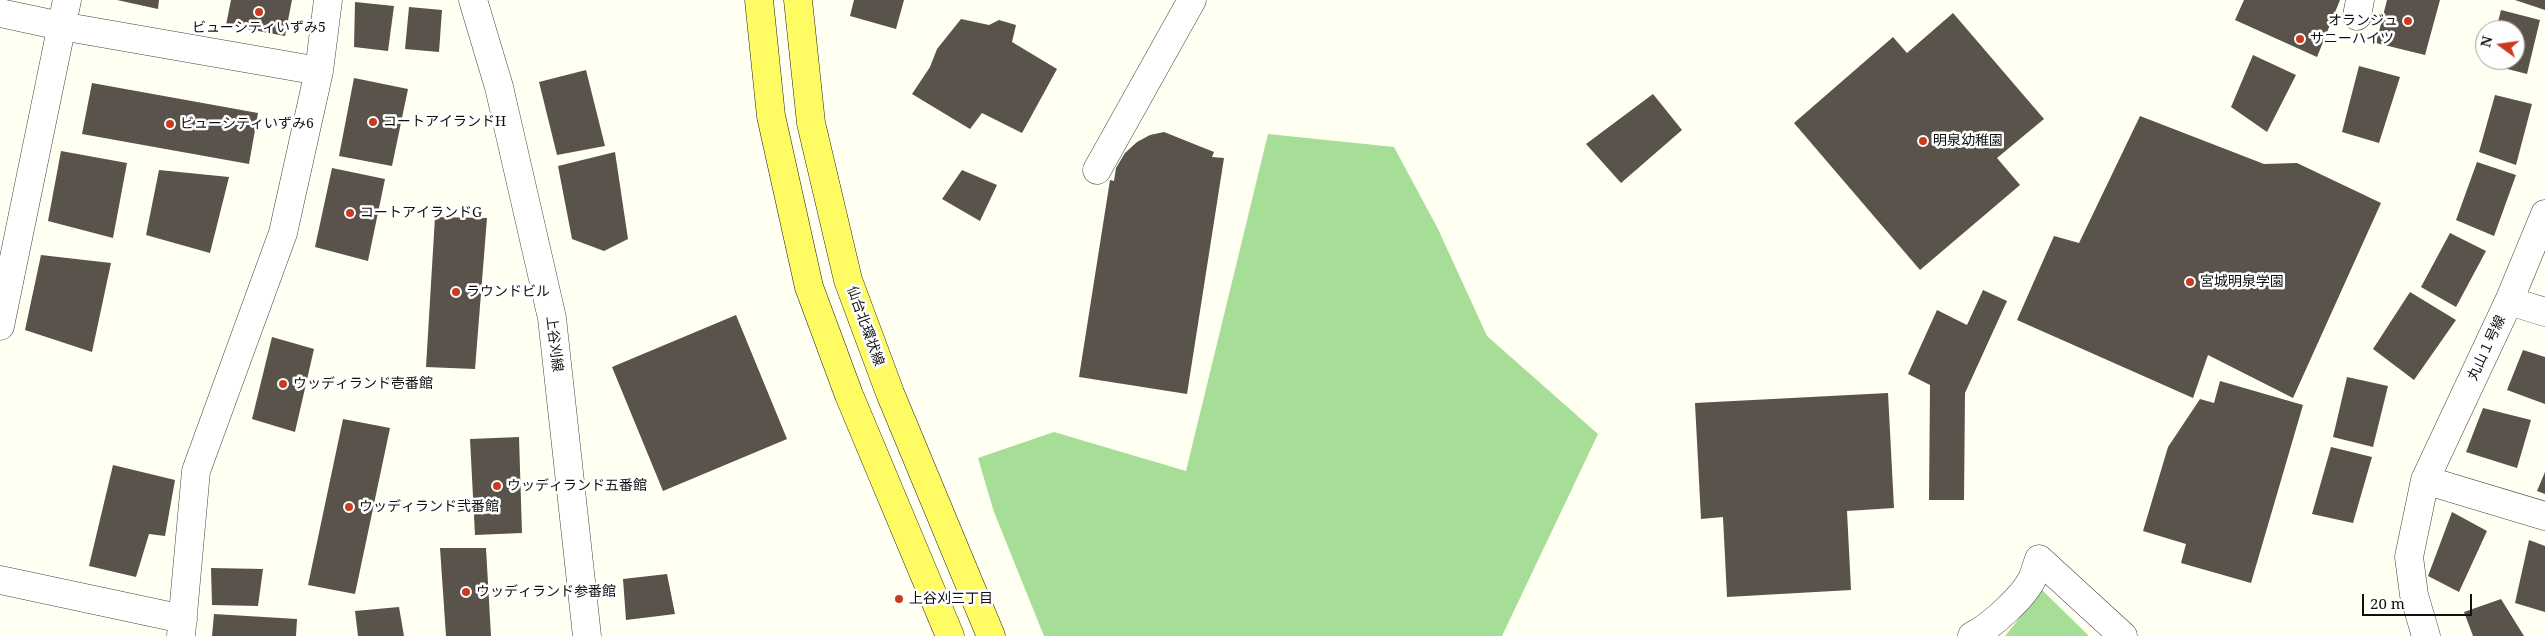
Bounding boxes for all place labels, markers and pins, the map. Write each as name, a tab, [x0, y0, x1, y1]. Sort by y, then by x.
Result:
marker: ビューシティいずみ5	[253, 6, 265, 18]
place label: オランジュ	[2328, 13, 2398, 29]
marker: オランジュ	[2402, 15, 2414, 27]
place label: ビューシティいずみ5	[192, 20, 326, 36]
place label: サニーハイツ	[2310, 31, 2394, 47]
marker: サニーハイツ	[2294, 33, 2306, 45]
place label: コートアイランドH	[383, 114, 506, 130]
place label: ビューシティいずみ6	[180, 116, 314, 132]
marker: コートアイランドH	[367, 116, 379, 128]
marker: ビューシティいずみ6	[164, 118, 176, 130]
place label: 明泉幼稚園	[1933, 133, 2003, 149]
marker: 明泉幼稚園	[1917, 135, 1929, 147]
place label: コートアイランドG	[360, 205, 482, 221]
marker: コートアイランドG	[344, 207, 356, 219]
place label: 宮城明泉学園	[2200, 274, 2284, 290]
marker: 宮城明泉学園	[2184, 276, 2196, 288]
place label: ラウンドビル	[466, 284, 550, 300]
marker: ラウンドビル	[450, 286, 462, 298]
place label: ウッディランド壱番館	[293, 376, 433, 392]
marker: ウッディランド壱番館	[277, 378, 289, 390]
place label: ウッディランド五番館	[507, 478, 647, 494]
marker: ウッディランド五番館	[491, 480, 503, 492]
place label: ウッディランド弐番館	[359, 499, 499, 515]
marker: ウッディランド弐番館	[343, 501, 355, 513]
place label: ウッディランド参番館	[476, 584, 616, 600]
marker: ウッディランド参番館	[460, 586, 472, 598]
place label: 上谷刈三丁目	[909, 591, 993, 607]
marker: 上谷刈三丁目	[893, 593, 905, 605]

